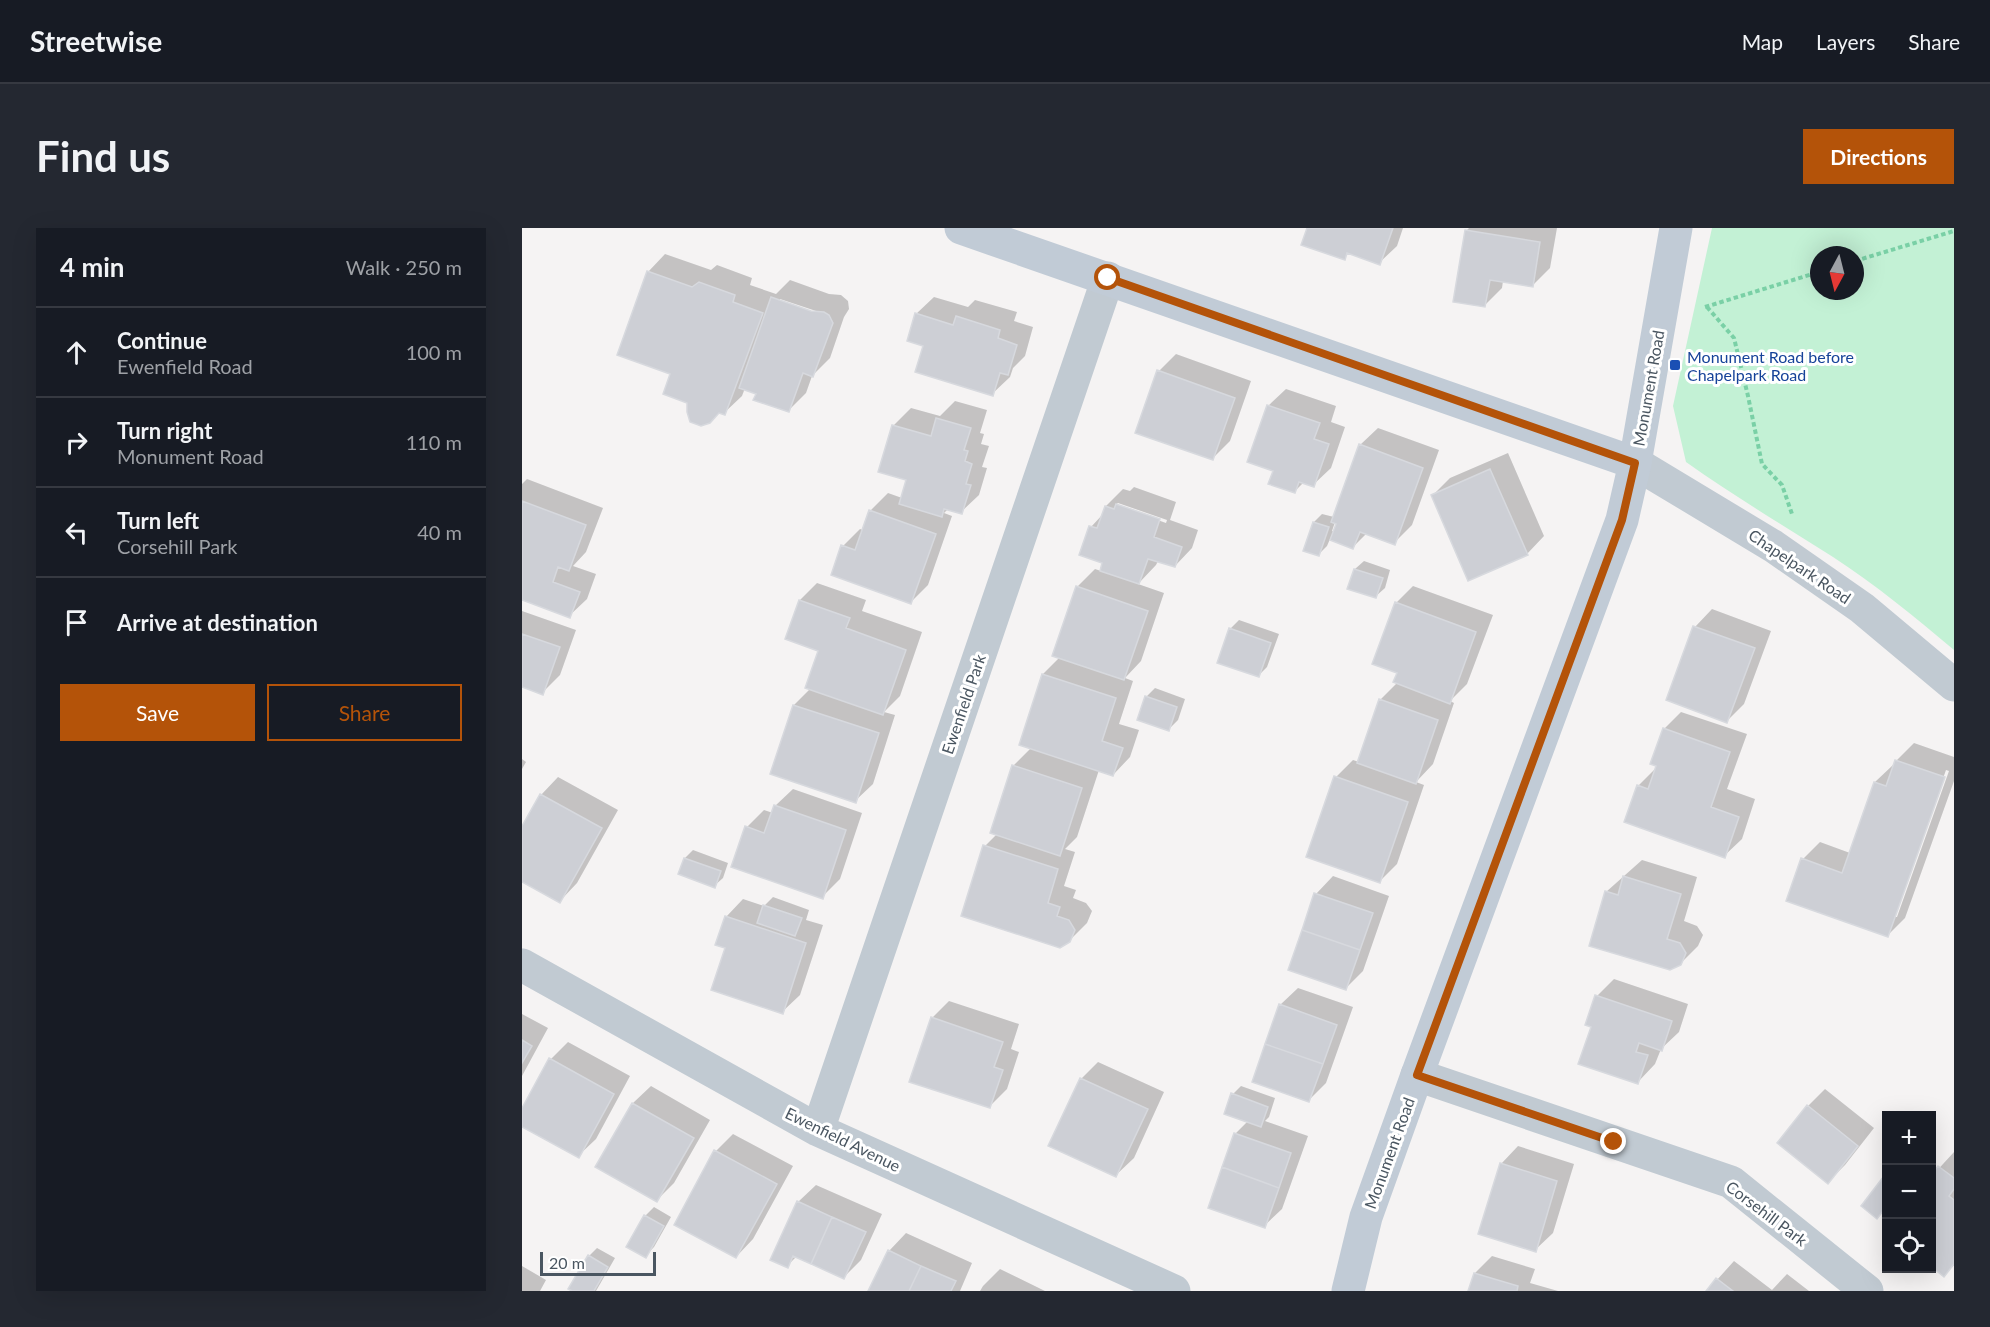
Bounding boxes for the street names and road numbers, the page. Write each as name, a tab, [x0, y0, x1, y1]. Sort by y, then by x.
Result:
street label: Monument Road	[1628, 329, 1668, 447]
street label: Chapelpark Road	[1745, 525, 1855, 607]
street label: Ewenfield Park	[937, 651, 989, 756]
street label: Monument Road	[1360, 1095, 1418, 1211]
street label: Ewenfield Avenue	[782, 1103, 904, 1175]
street label: Corsehill Park	[1723, 1176, 1812, 1250]

